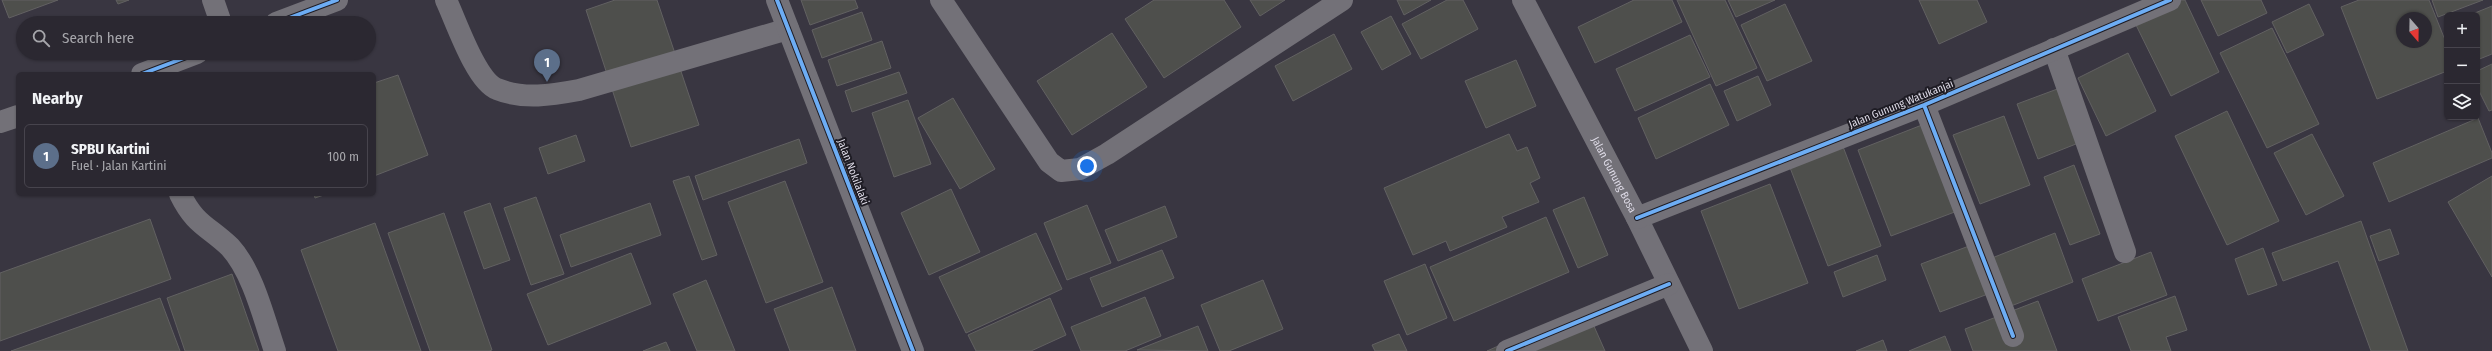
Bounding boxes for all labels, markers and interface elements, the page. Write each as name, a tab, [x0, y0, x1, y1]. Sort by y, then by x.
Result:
north arrow	[2396, 12, 2432, 48]
map controls	[2444, 12, 2480, 120]
button: +	[2444, 12, 2480, 48]
search box	[16, 16, 376, 60]
icon: search	[30, 27, 52, 49]
text: Search here	[62, 29, 134, 47]
button: −	[2444, 48, 2480, 84]
pin: 1	[534, 49, 560, 82]
street label: Jalan Gunung Watukanjai	[1847, 77, 1955, 131]
button: layers	[2444, 84, 2480, 120]
text: Nearby	[32, 88, 83, 109]
street label: Jalan Gunung Bosa	[1589, 134, 1640, 215]
street label: Jalan Nokilalaki	[834, 137, 872, 207]
text: SPBU Kartini	[71, 140, 150, 158]
text: 1	[43, 149, 49, 164]
text: 100 m	[327, 149, 359, 164]
your location	[1077, 156, 1097, 176]
text: Fuel · Jalan Kartini	[71, 158, 167, 173]

